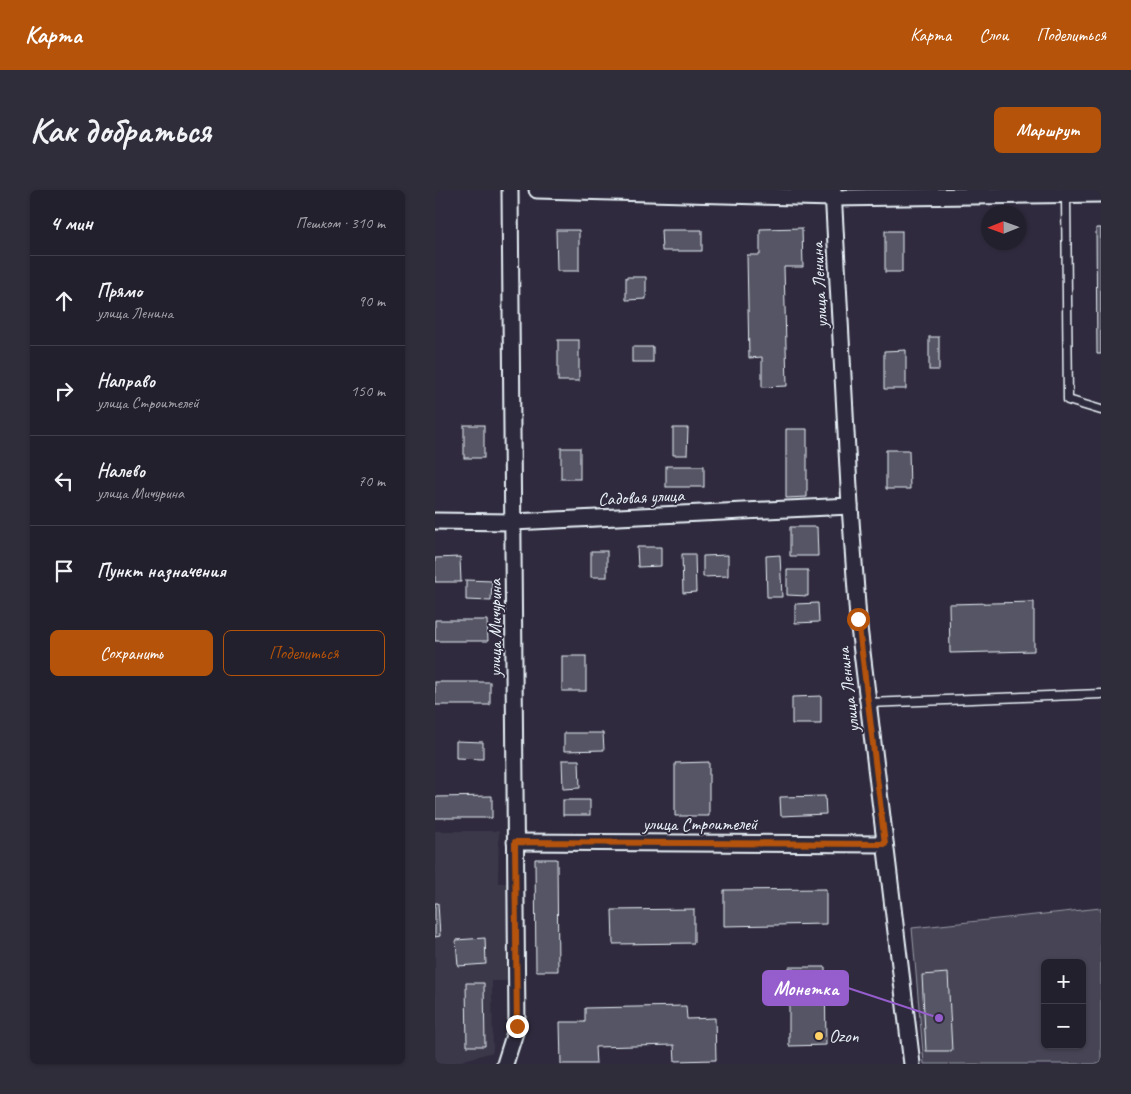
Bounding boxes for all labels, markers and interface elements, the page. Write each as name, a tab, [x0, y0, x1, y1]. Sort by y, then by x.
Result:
text: Карта	[25, 20, 82, 50]
text: Карта	[910, 24, 951, 46]
text: Слои	[979, 24, 1008, 46]
text: Поделиться	[1036, 24, 1106, 46]
button: Маршрут	[994, 107, 1101, 153]
text: Как добраться	[30, 108, 211, 153]
north arrow	[981, 205, 1026, 250]
text: 4 мин	[50, 210, 93, 236]
text: Пешком · 310 m	[296, 213, 385, 233]
street label: улица Ленина	[806, 240, 832, 329]
text: Прямо	[97, 279, 142, 303]
icon: ahead	[50, 287, 78, 315]
text: 90 m	[358, 291, 385, 311]
text: улица Ленина	[97, 303, 173, 323]
text: Направо	[97, 369, 155, 393]
icon: right	[50, 377, 78, 405]
text: 150 m	[351, 381, 385, 401]
text: улица Строителей	[97, 393, 199, 413]
text: Налево	[97, 459, 145, 483]
icon: left	[50, 467, 78, 495]
text: 70 m	[358, 471, 385, 491]
text: улица Мичурина	[97, 483, 184, 503]
street label: Садовая улица	[597, 484, 686, 510]
icon: arrive	[50, 557, 78, 585]
text: Пункт назначения	[97, 559, 226, 583]
street label: улица Мичурина	[484, 578, 506, 678]
route start	[847, 608, 870, 631]
button: Сохранить	[50, 630, 213, 676]
button: Поделиться	[223, 630, 385, 676]
street label: улица Ленина	[832, 645, 864, 735]
street label: улица Строителей	[642, 813, 759, 835]
map controls	[1041, 959, 1086, 1049]
button: +	[1041, 959, 1086, 1004]
callout: Монетка	[763, 971, 848, 1005]
text: Монетка	[774, 977, 840, 1001]
button: −	[1041, 1004, 1086, 1049]
route end	[506, 1015, 529, 1038]
place label: Ozon	[829, 1025, 859, 1047]
marker: Ozon	[813, 1030, 825, 1042]

